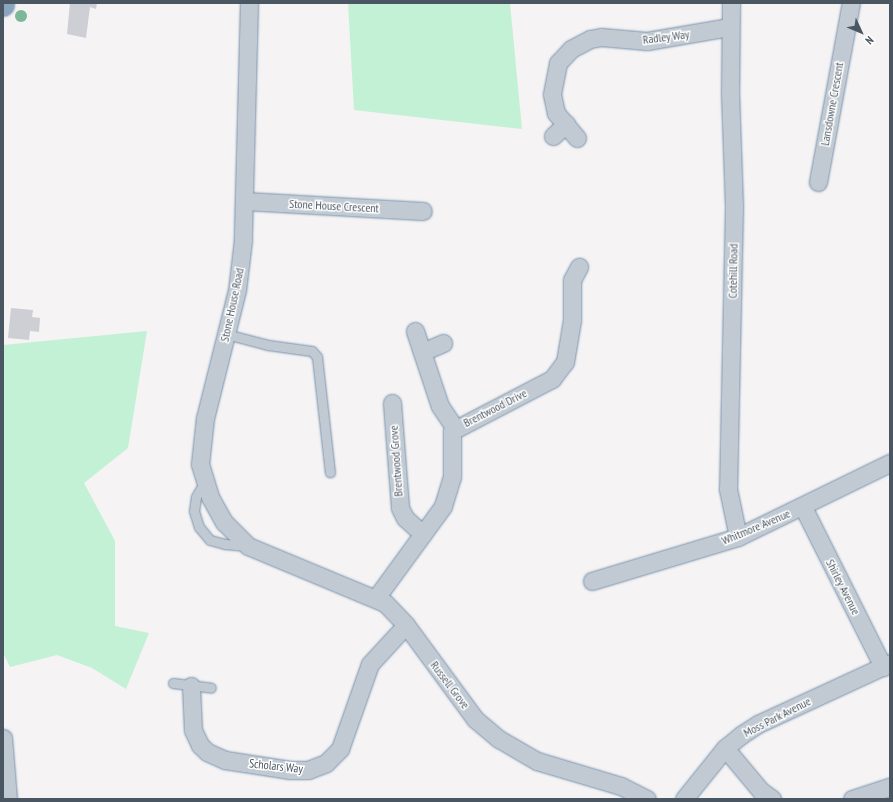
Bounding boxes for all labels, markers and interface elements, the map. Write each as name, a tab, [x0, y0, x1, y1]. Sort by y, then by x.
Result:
north arrow	[841, 12, 881, 52]
street label: Radley Way	[642, 27, 690, 47]
text: N	[863, 33, 877, 47]
street label: Lansdowne Crescent	[818, 61, 846, 147]
street label: Stone House Crescent	[289, 196, 379, 216]
street label: Cotehill Road	[725, 243, 741, 299]
street label: Stone House Road	[217, 267, 247, 343]
street label: Brentwood Drive	[461, 386, 529, 430]
street label: Brentwood Grove	[386, 425, 406, 497]
street label: Whitmore Avenue	[719, 506, 793, 548]
street label: Shirley Avenue	[823, 556, 863, 618]
street label: Russell Grove	[427, 658, 473, 712]
street label: Moss Park Avenue	[741, 694, 813, 740]
street label: Scholars Way	[248, 756, 304, 776]

